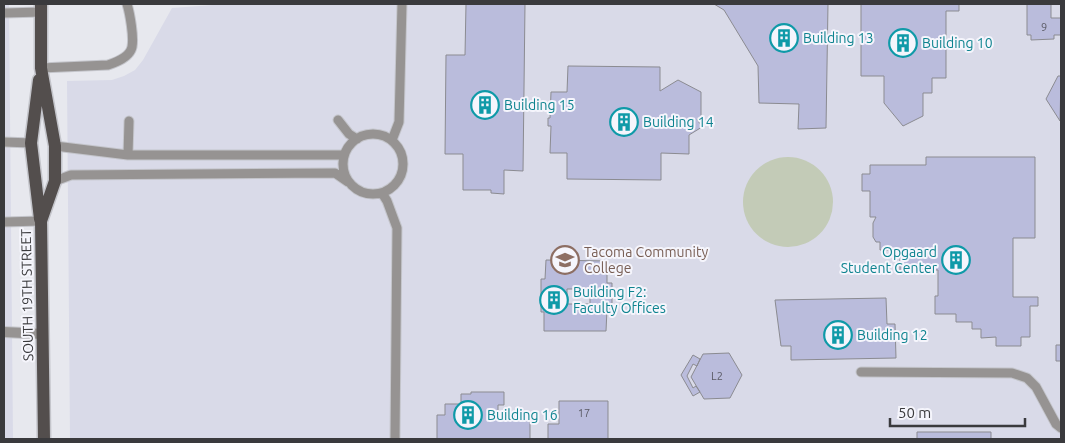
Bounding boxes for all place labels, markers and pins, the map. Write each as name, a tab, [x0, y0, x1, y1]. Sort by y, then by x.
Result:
building icon: Building 13	[769, 23, 799, 53]
building icon: Building 10	[888, 28, 918, 58]
place label: Building 13	[803, 30, 874, 46]
place label: Building 10	[922, 35, 993, 51]
building icon: Building 15	[470, 90, 500, 120]
place label: Building 15	[504, 97, 575, 113]
building icon: Building 14	[609, 107, 639, 137]
place label: Building 14	[643, 114, 714, 130]
place label: Tacoma Community College	[584, 244, 708, 276]
place label: Opgaard Student Center	[841, 244, 938, 276]
school or university icon: Tacoma Community College	[550, 245, 580, 275]
building icon: Opgaard Student Center	[941, 245, 971, 275]
place label: Building F2: Faculty Offices	[573, 284, 666, 316]
building icon: Building F2: Faculty Offices	[539, 285, 569, 315]
building icon: Building 12	[823, 320, 853, 350]
place label: Building 12	[857, 327, 928, 343]
building icon: Building 16	[453, 400, 483, 430]
place label: Building 16	[487, 407, 558, 423]

